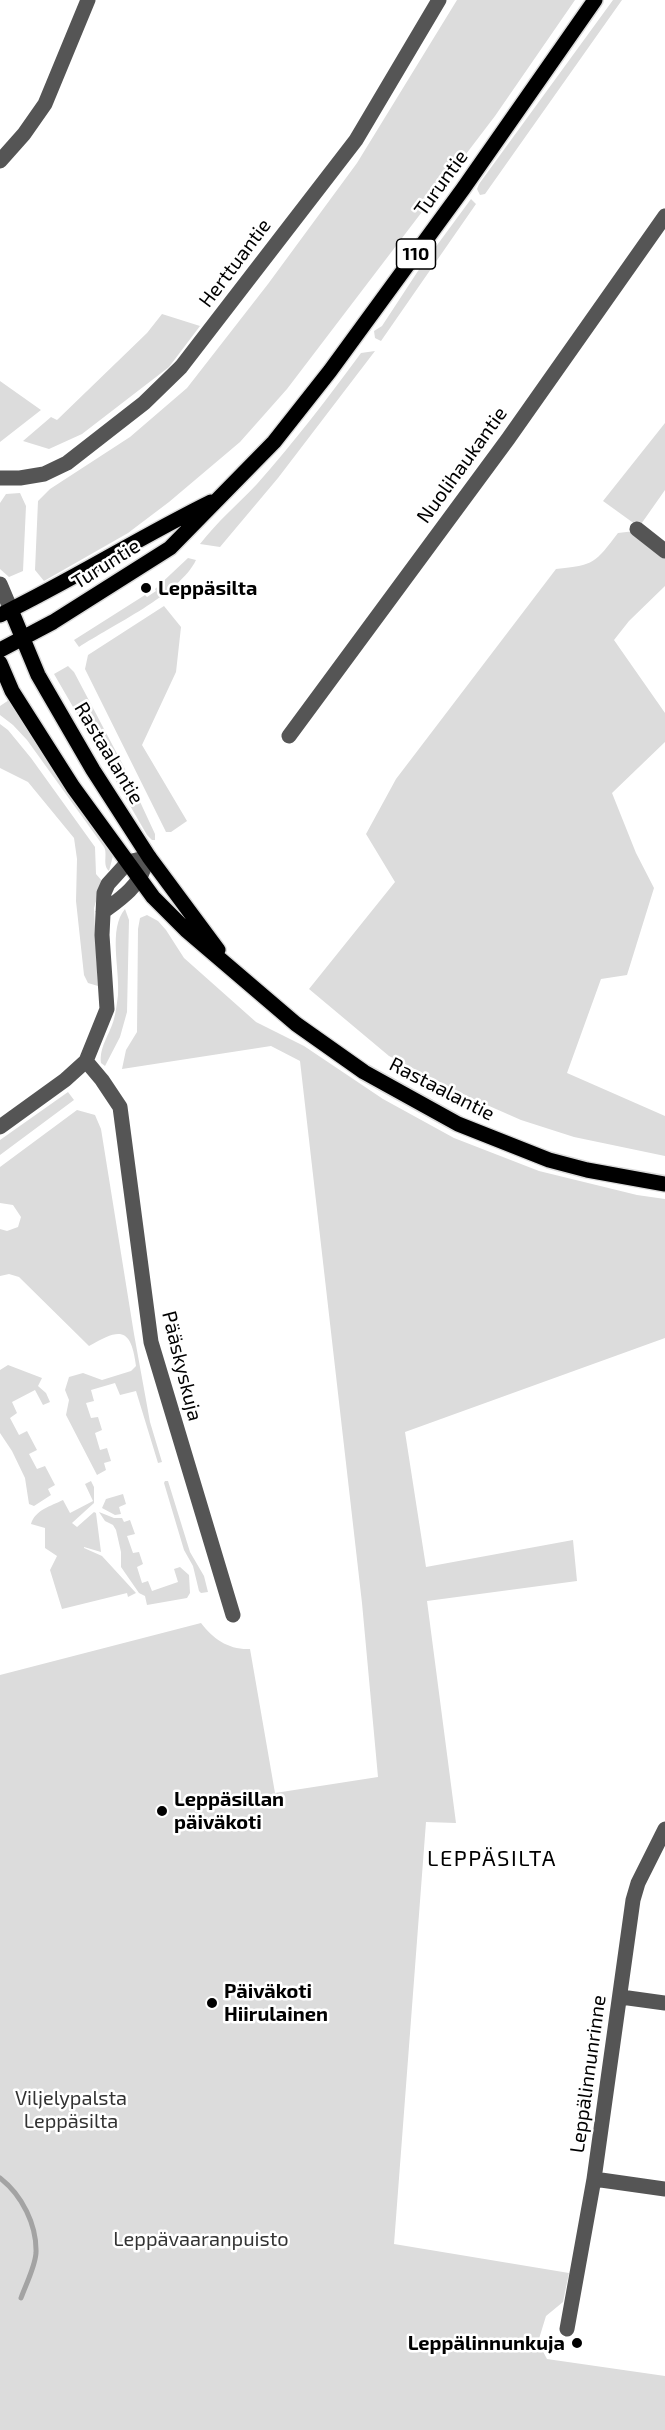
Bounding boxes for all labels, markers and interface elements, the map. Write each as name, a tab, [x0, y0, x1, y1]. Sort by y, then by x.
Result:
street label: Turuntie	[409, 145, 473, 221]
street label: Herttuantie	[194, 214, 276, 312]
road number: 110	[396, 239, 436, 269]
street label: Nuolihaukantie	[412, 402, 512, 528]
street label: Turuntie	[68, 534, 144, 594]
place label: Leppäsilta	[158, 576, 257, 600]
marker: Leppäsilta	[139, 581, 153, 595]
street label: Rastaalantie	[69, 698, 149, 808]
street label: Rastaalantie	[385, 1052, 499, 1126]
street label: Pääskyskuja	[157, 1309, 207, 1423]
place label: Leppäsillan päiväkoti	[174, 1787, 284, 1834]
marker: Leppäsillan päiväkoti	[155, 1804, 169, 1818]
district label: LEPPÄSILTA	[427, 1846, 557, 1872]
place label: Päiväkoti Hiirulainen	[224, 1979, 328, 2026]
street label: Leppälinnunrinne	[565, 1993, 611, 2155]
marker: Päiväkoti Hiirulainen	[205, 1996, 219, 2010]
park label: Viljelypalsta Leppäsilta	[15, 2086, 127, 2133]
park label: Leppävaaranpuisto	[113, 2227, 289, 2251]
place label: Leppälinnunkuja	[408, 2331, 565, 2355]
marker: Leppälinnunkuja	[570, 2336, 584, 2350]

